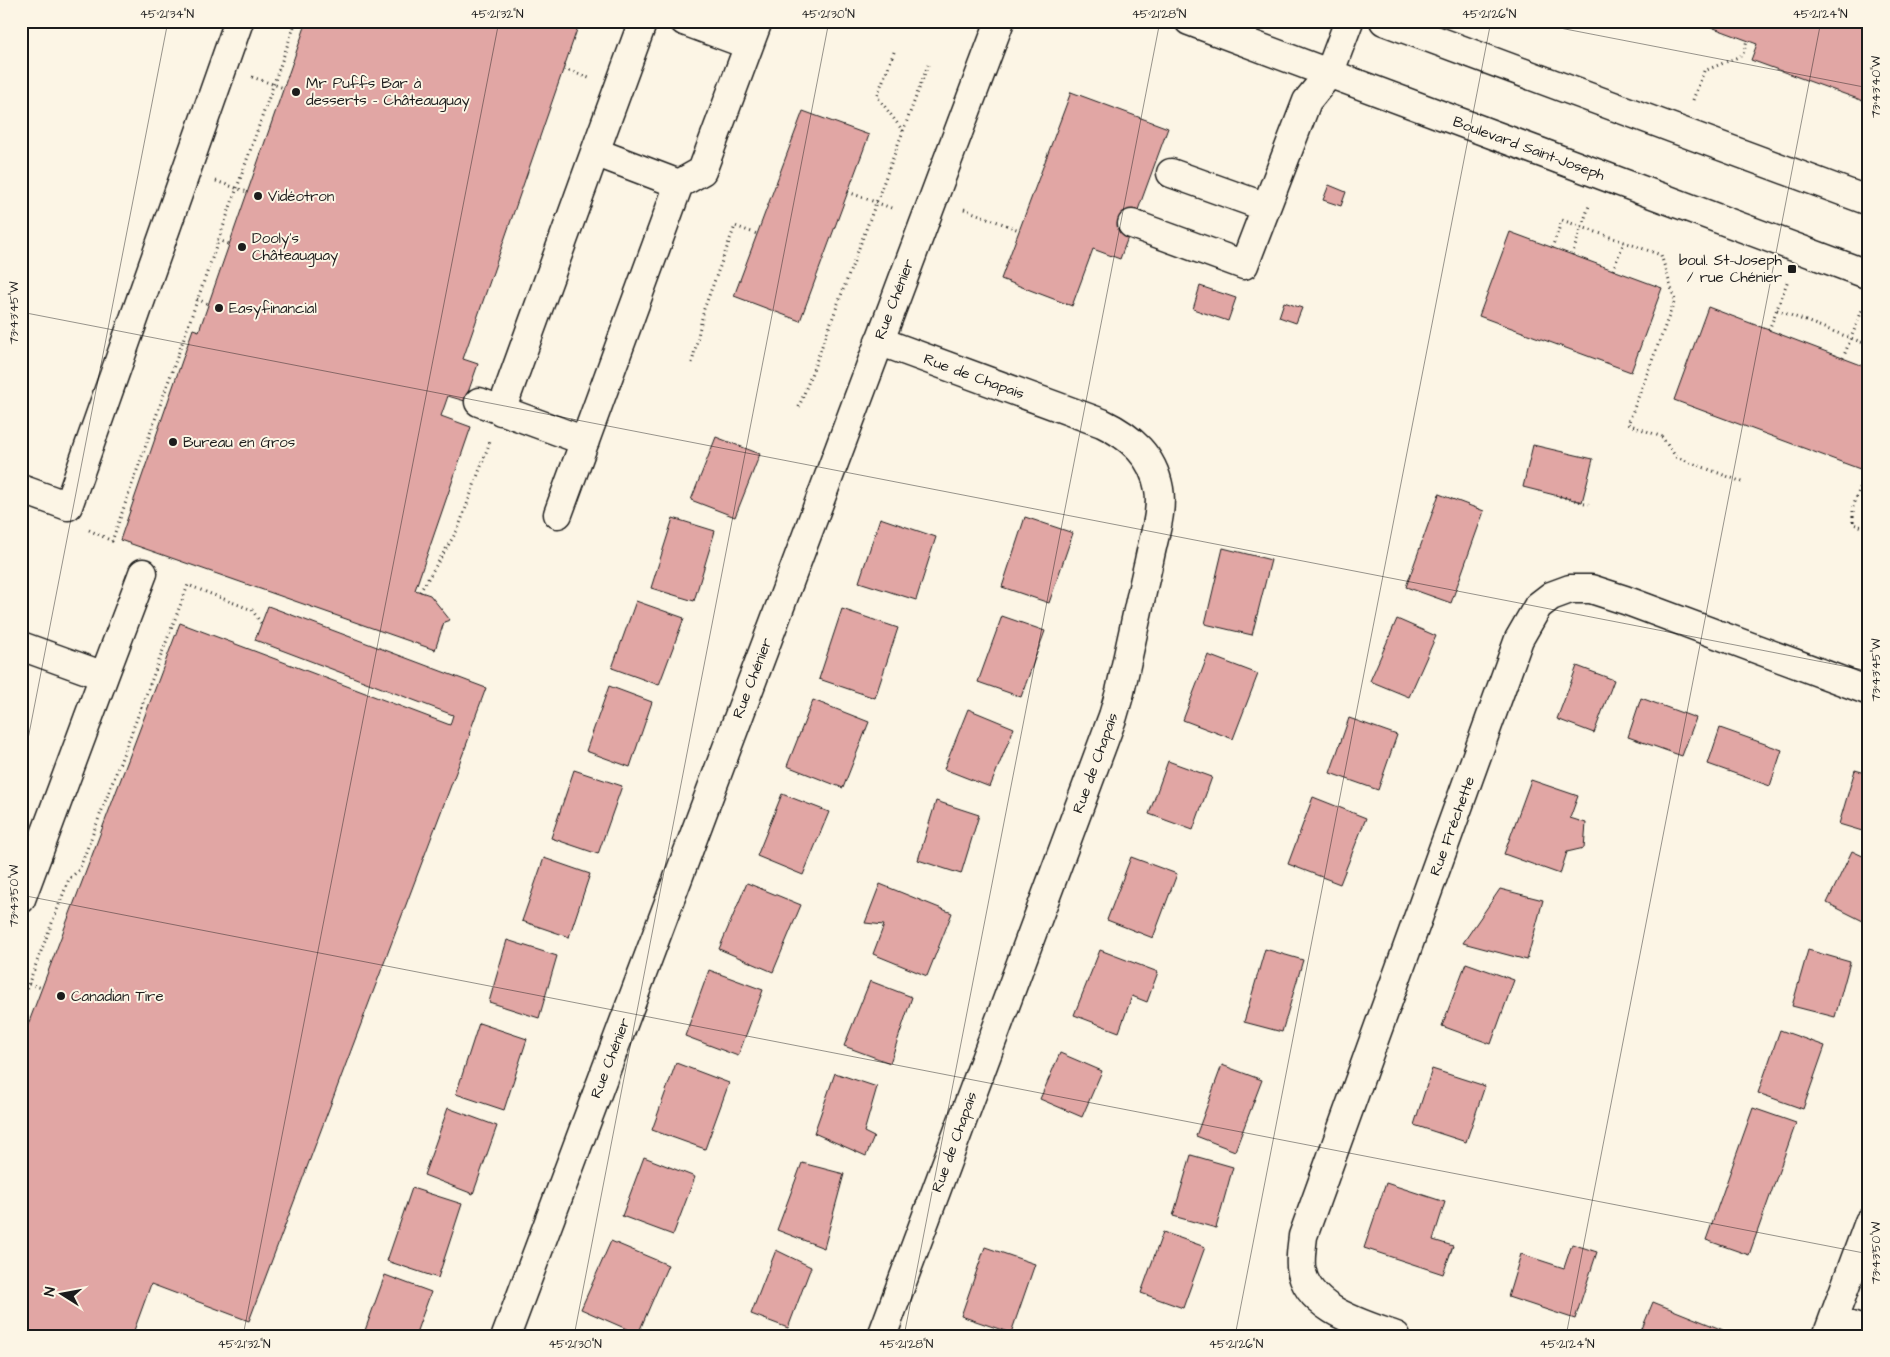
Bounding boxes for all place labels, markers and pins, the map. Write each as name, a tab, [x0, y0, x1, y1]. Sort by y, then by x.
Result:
place label: Mr Puffs Bar à desserts - Châteauguay	[306, 73, 470, 112]
marker: Mr Puffs Bar à desserts - Châteauguay	[290, 86, 302, 98]
place label: Vidéotron	[268, 186, 335, 207]
marker: Vidéotron	[252, 190, 264, 202]
place label: Dooly's Châteauguay	[252, 228, 338, 267]
marker: Dooly's Châteauguay	[236, 241, 248, 253]
place label: boul. St-Joseph / rue Chénier	[1679, 250, 1783, 288]
marker: boul. St-Joseph / rue Chénier	[1786, 263, 1798, 275]
place label: Easyfinancial	[229, 298, 317, 320]
marker: Easyfinancial	[213, 302, 225, 314]
place label: Bureau en Gros	[183, 432, 296, 453]
marker: Bureau en Gros	[167, 436, 179, 448]
place label: Canadian Tire	[71, 986, 164, 1007]
marker: Canadian Tire	[55, 990, 67, 1002]

